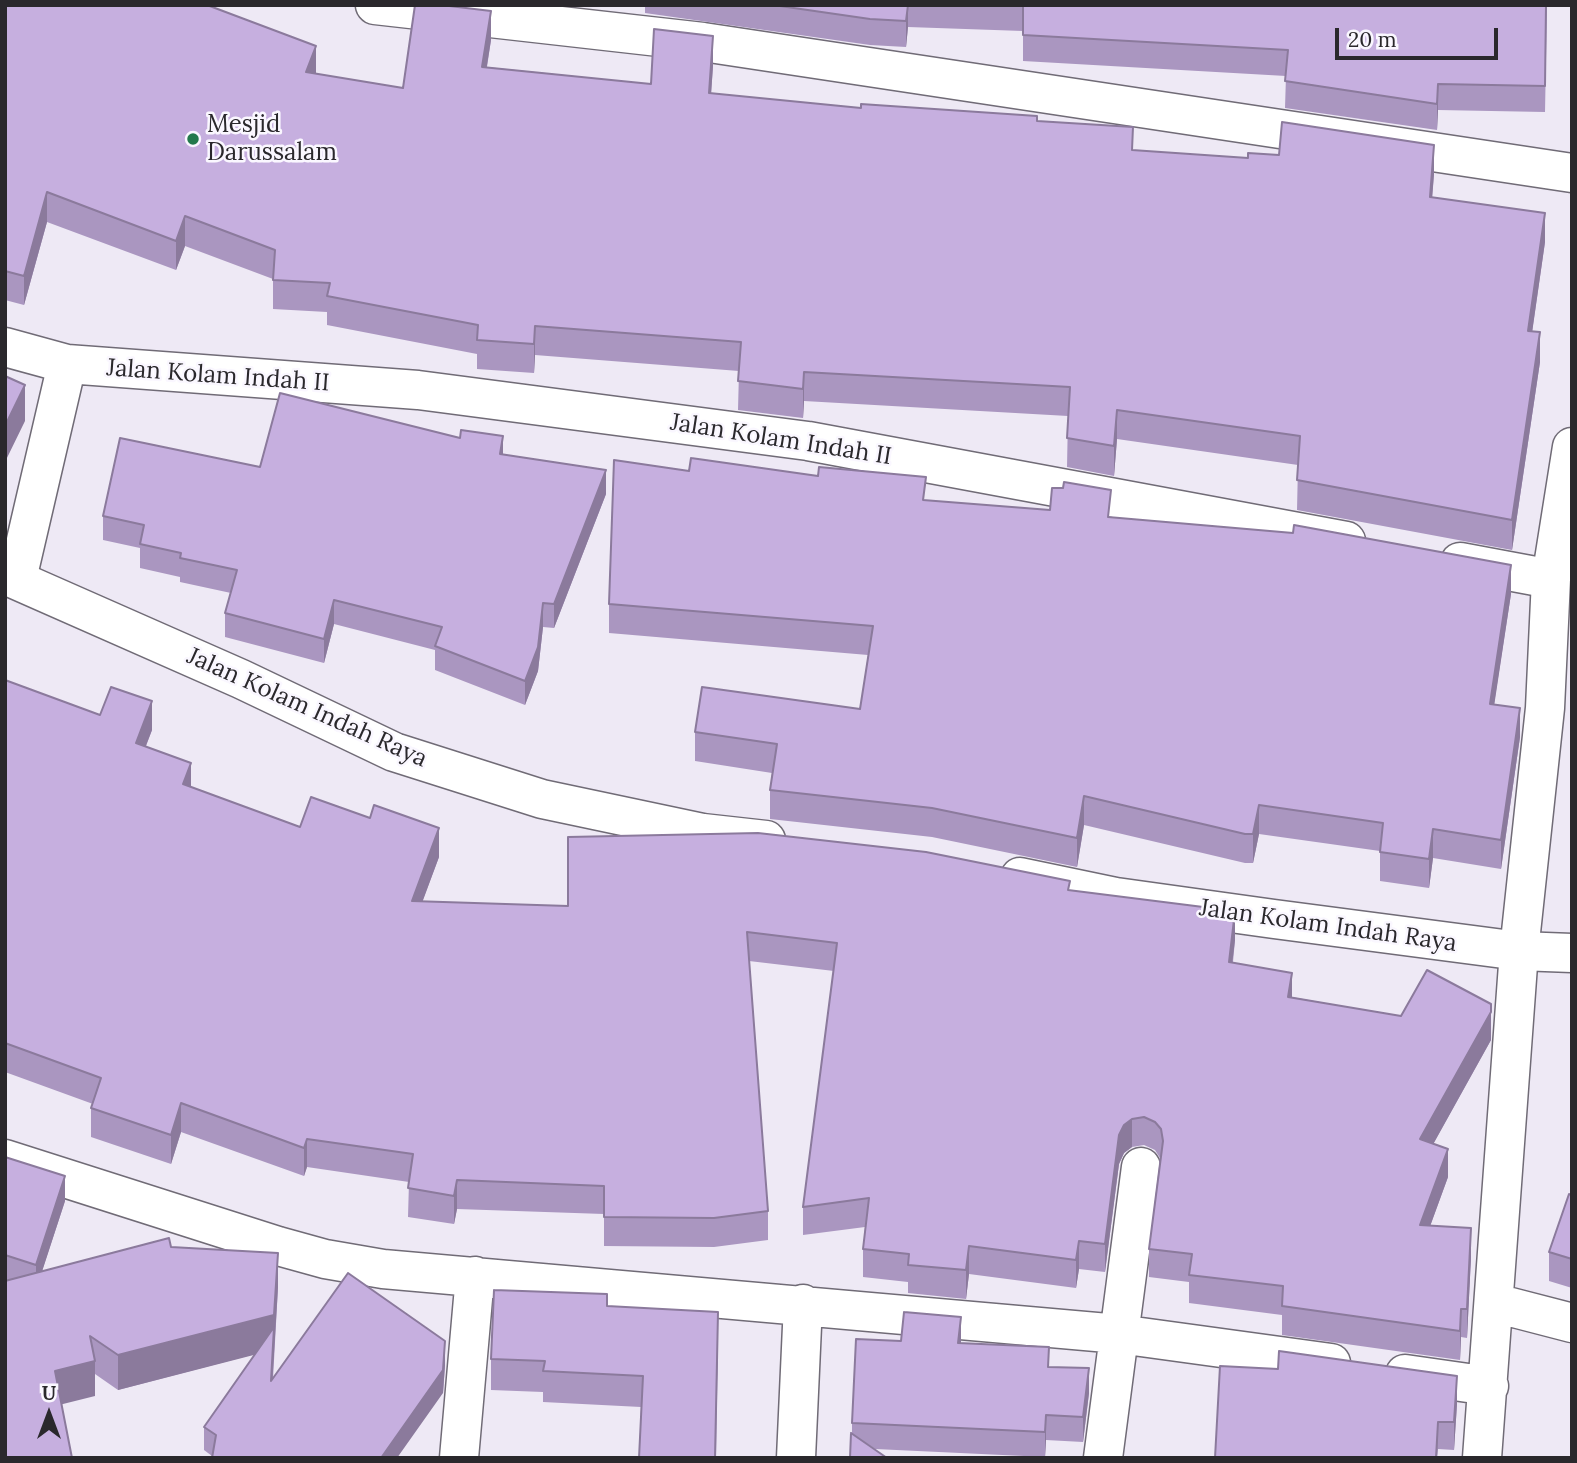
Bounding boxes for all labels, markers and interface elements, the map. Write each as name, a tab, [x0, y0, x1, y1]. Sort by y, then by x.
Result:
scale bar	[1339, 14, 1502, 58]
text: 20 m	[1348, 26, 1397, 53]
place label: Mesjid Darussalam	[207, 111, 337, 167]
marker: Mesjid Darussalam	[185, 131, 201, 147]
street label: Jalan Kolam Indah II	[106, 354, 330, 398]
street label: Jalan Kolam Indah II	[668, 408, 894, 472]
street label: Jalan Kolam Indah Raya	[183, 642, 431, 774]
street label: Jalan Kolam Indah Raya	[1197, 894, 1459, 958]
north arrow	[14, 1379, 84, 1449]
text: U	[42, 1381, 56, 1405]

